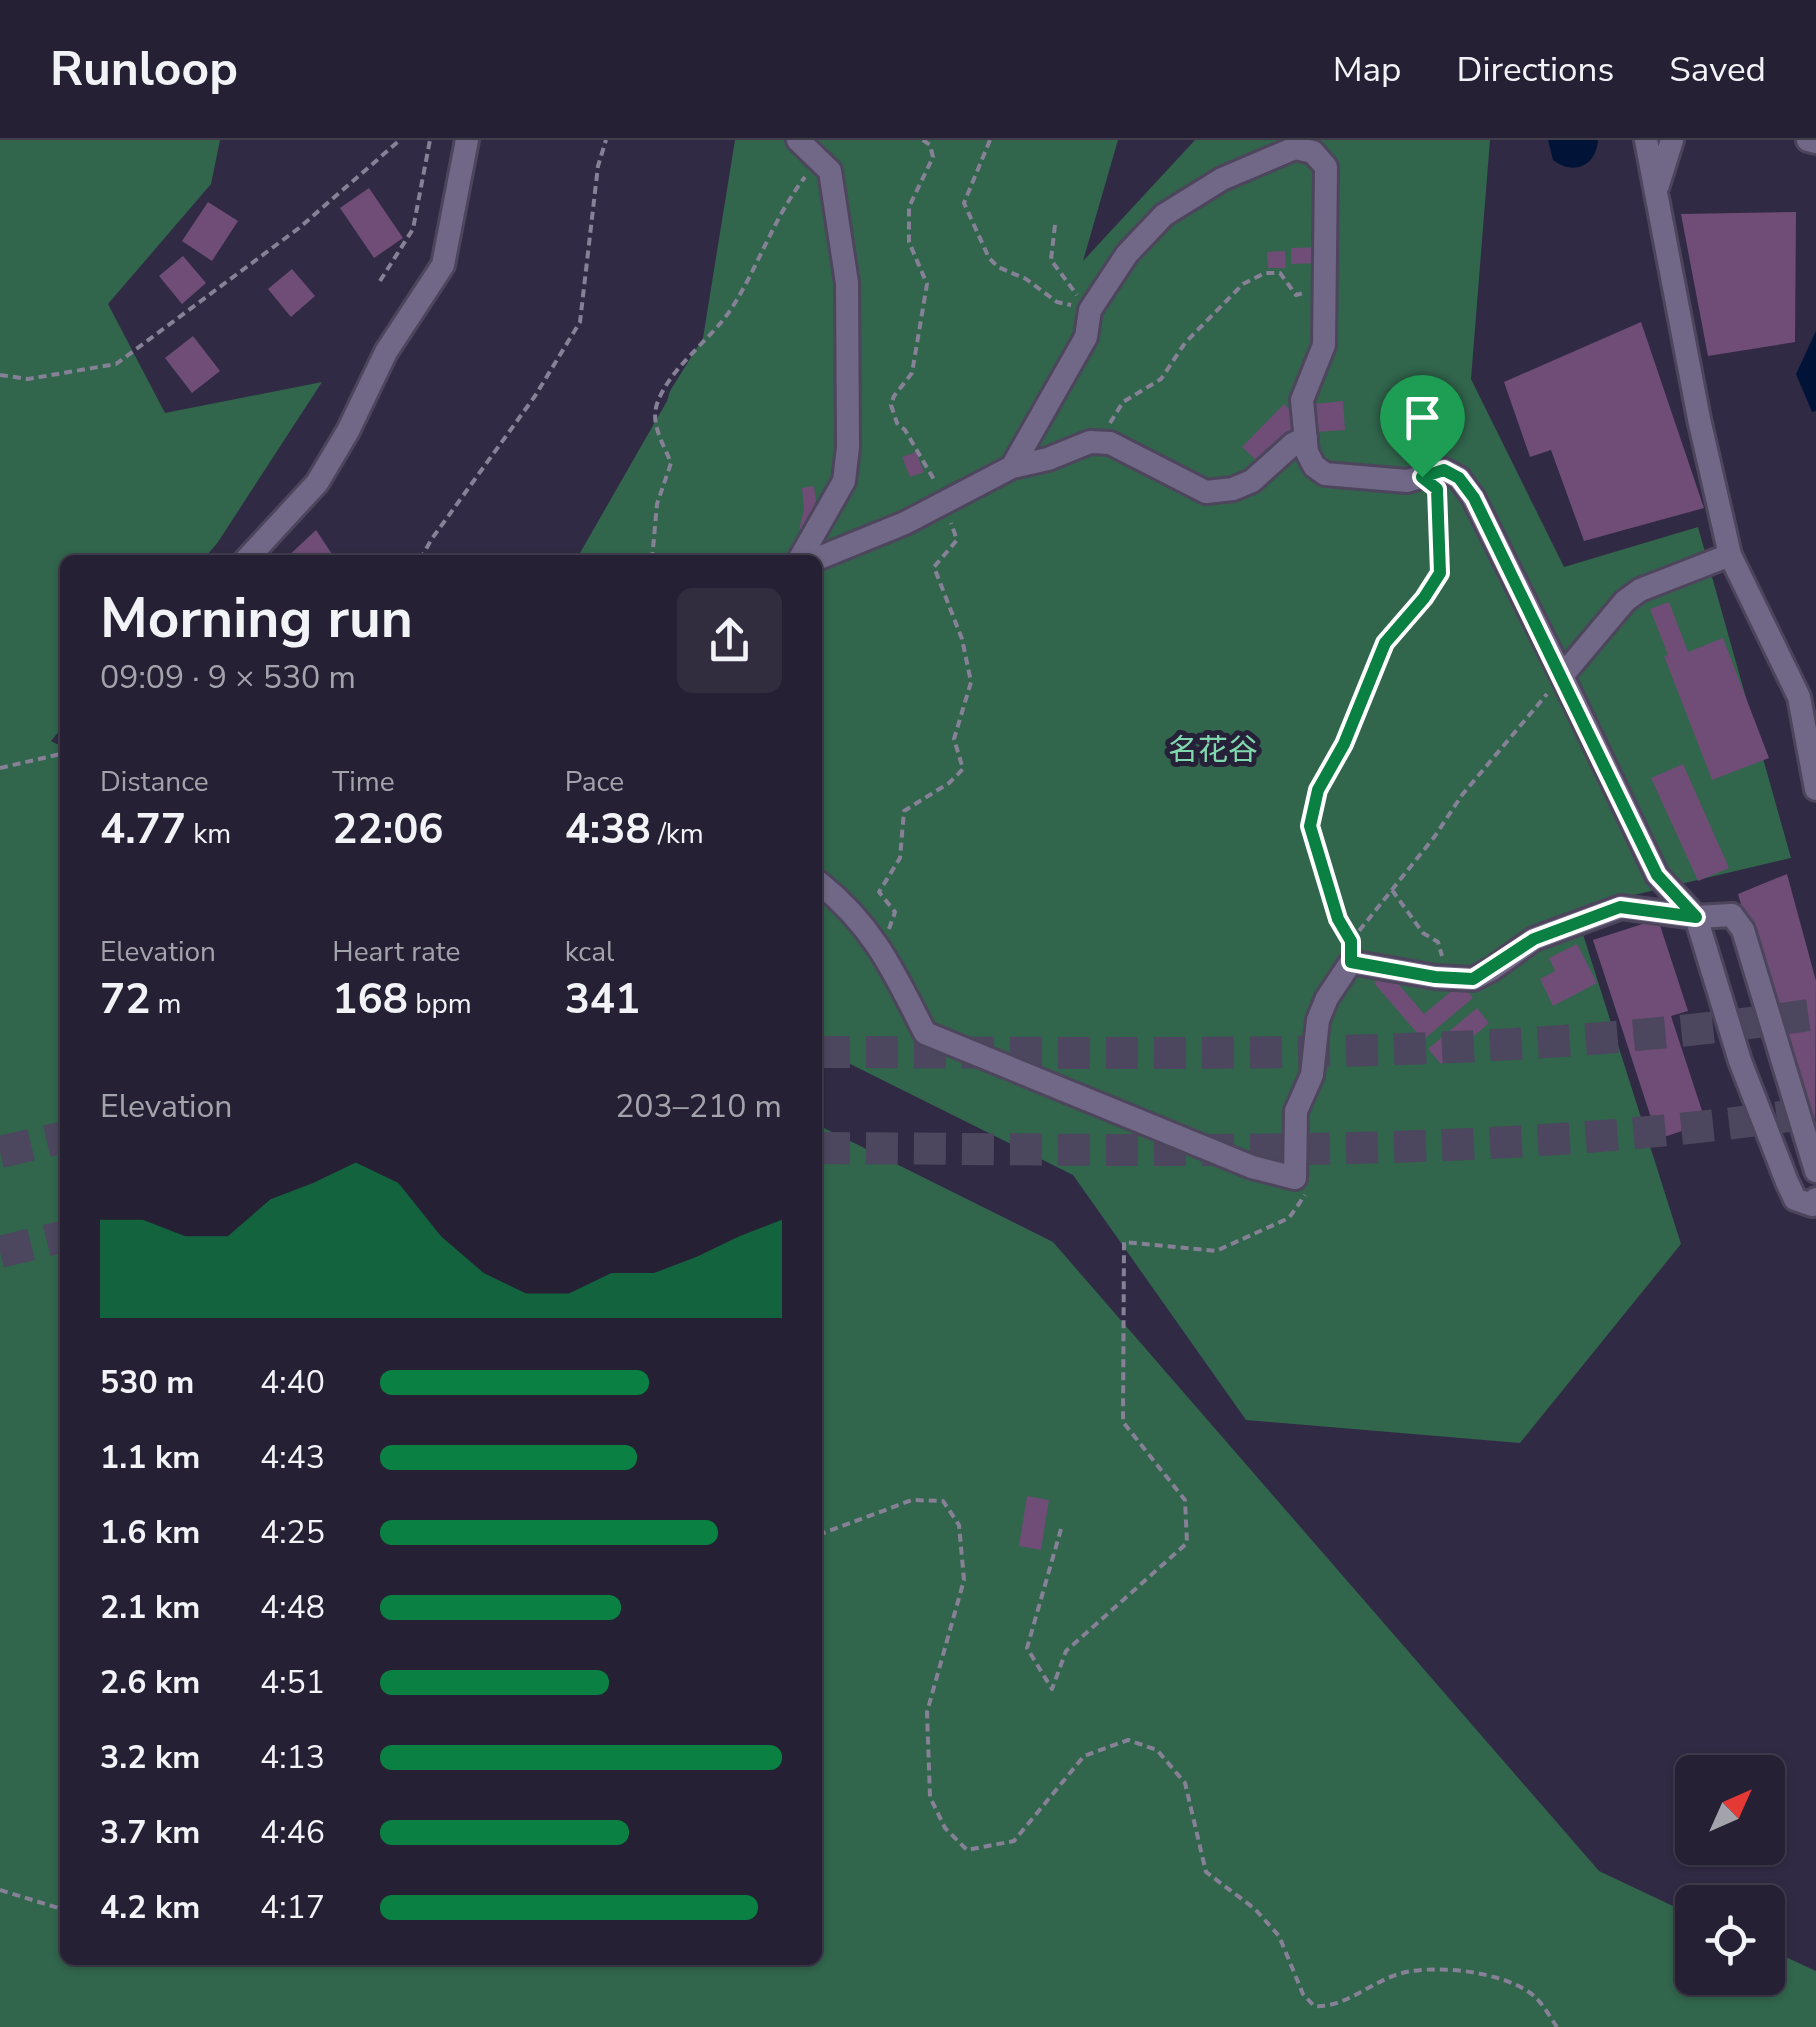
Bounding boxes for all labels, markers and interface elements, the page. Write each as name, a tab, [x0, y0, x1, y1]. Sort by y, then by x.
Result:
text: Runloop	[50, 36, 238, 102]
text: Map	[1333, 46, 1402, 93]
text: Directions	[1457, 46, 1614, 93]
text: Saved	[1669, 46, 1766, 93]
pin	[1380, 375, 1465, 478]
icon: arrive	[1395, 390, 1450, 445]
text: Morning run	[100, 581, 413, 656]
button: share	[677, 588, 782, 693]
text: 09:09 · 9 × 530 m	[100, 656, 356, 699]
park label: 名花谷	[1168, 730, 1258, 771]
text: Distance	[100, 763, 209, 801]
text: Time	[332, 763, 395, 801]
text: Pace	[565, 763, 624, 801]
text: 4.77	[100, 801, 186, 858]
text: 22:06	[332, 801, 444, 858]
text: 4:38	[565, 801, 651, 858]
text: km	[186, 815, 231, 853]
text: /km	[651, 815, 704, 853]
text: Elevation	[100, 933, 216, 971]
text: Heart rate	[332, 933, 460, 971]
text: kcal	[565, 933, 614, 971]
text: 72	[100, 971, 150, 1028]
text: 168	[332, 971, 408, 1028]
text: 341	[565, 971, 640, 1028]
text: m	[150, 985, 182, 1023]
text: bpm	[408, 985, 472, 1023]
text: Elevation	[100, 1085, 233, 1128]
text: 203–210 m	[615, 1085, 782, 1128]
text: 530 m	[100, 1361, 194, 1404]
text: 4:40	[260, 1361, 325, 1404]
text: 1.1 km	[100, 1436, 200, 1479]
text: 4:43	[260, 1436, 325, 1479]
text: 1.6 km	[100, 1511, 200, 1554]
text: 4:25	[260, 1511, 325, 1554]
text: 2.1 km	[100, 1586, 200, 1629]
text: 4:48	[260, 1586, 325, 1629]
text: 2.6 km	[100, 1661, 200, 1704]
text: 4:51	[260, 1661, 325, 1704]
text: 3.2 km	[100, 1736, 200, 1779]
text: 4:13	[260, 1736, 325, 1779]
north arrow	[1675, 1755, 1785, 1865]
map controls	[1675, 1755, 1785, 1995]
text: 3.7 km	[100, 1811, 200, 1854]
text: 4:46	[260, 1811, 325, 1854]
button: locate	[1675, 1885, 1785, 1995]
text: 4.2 km	[100, 1886, 200, 1929]
text: 4:17	[260, 1886, 325, 1929]

